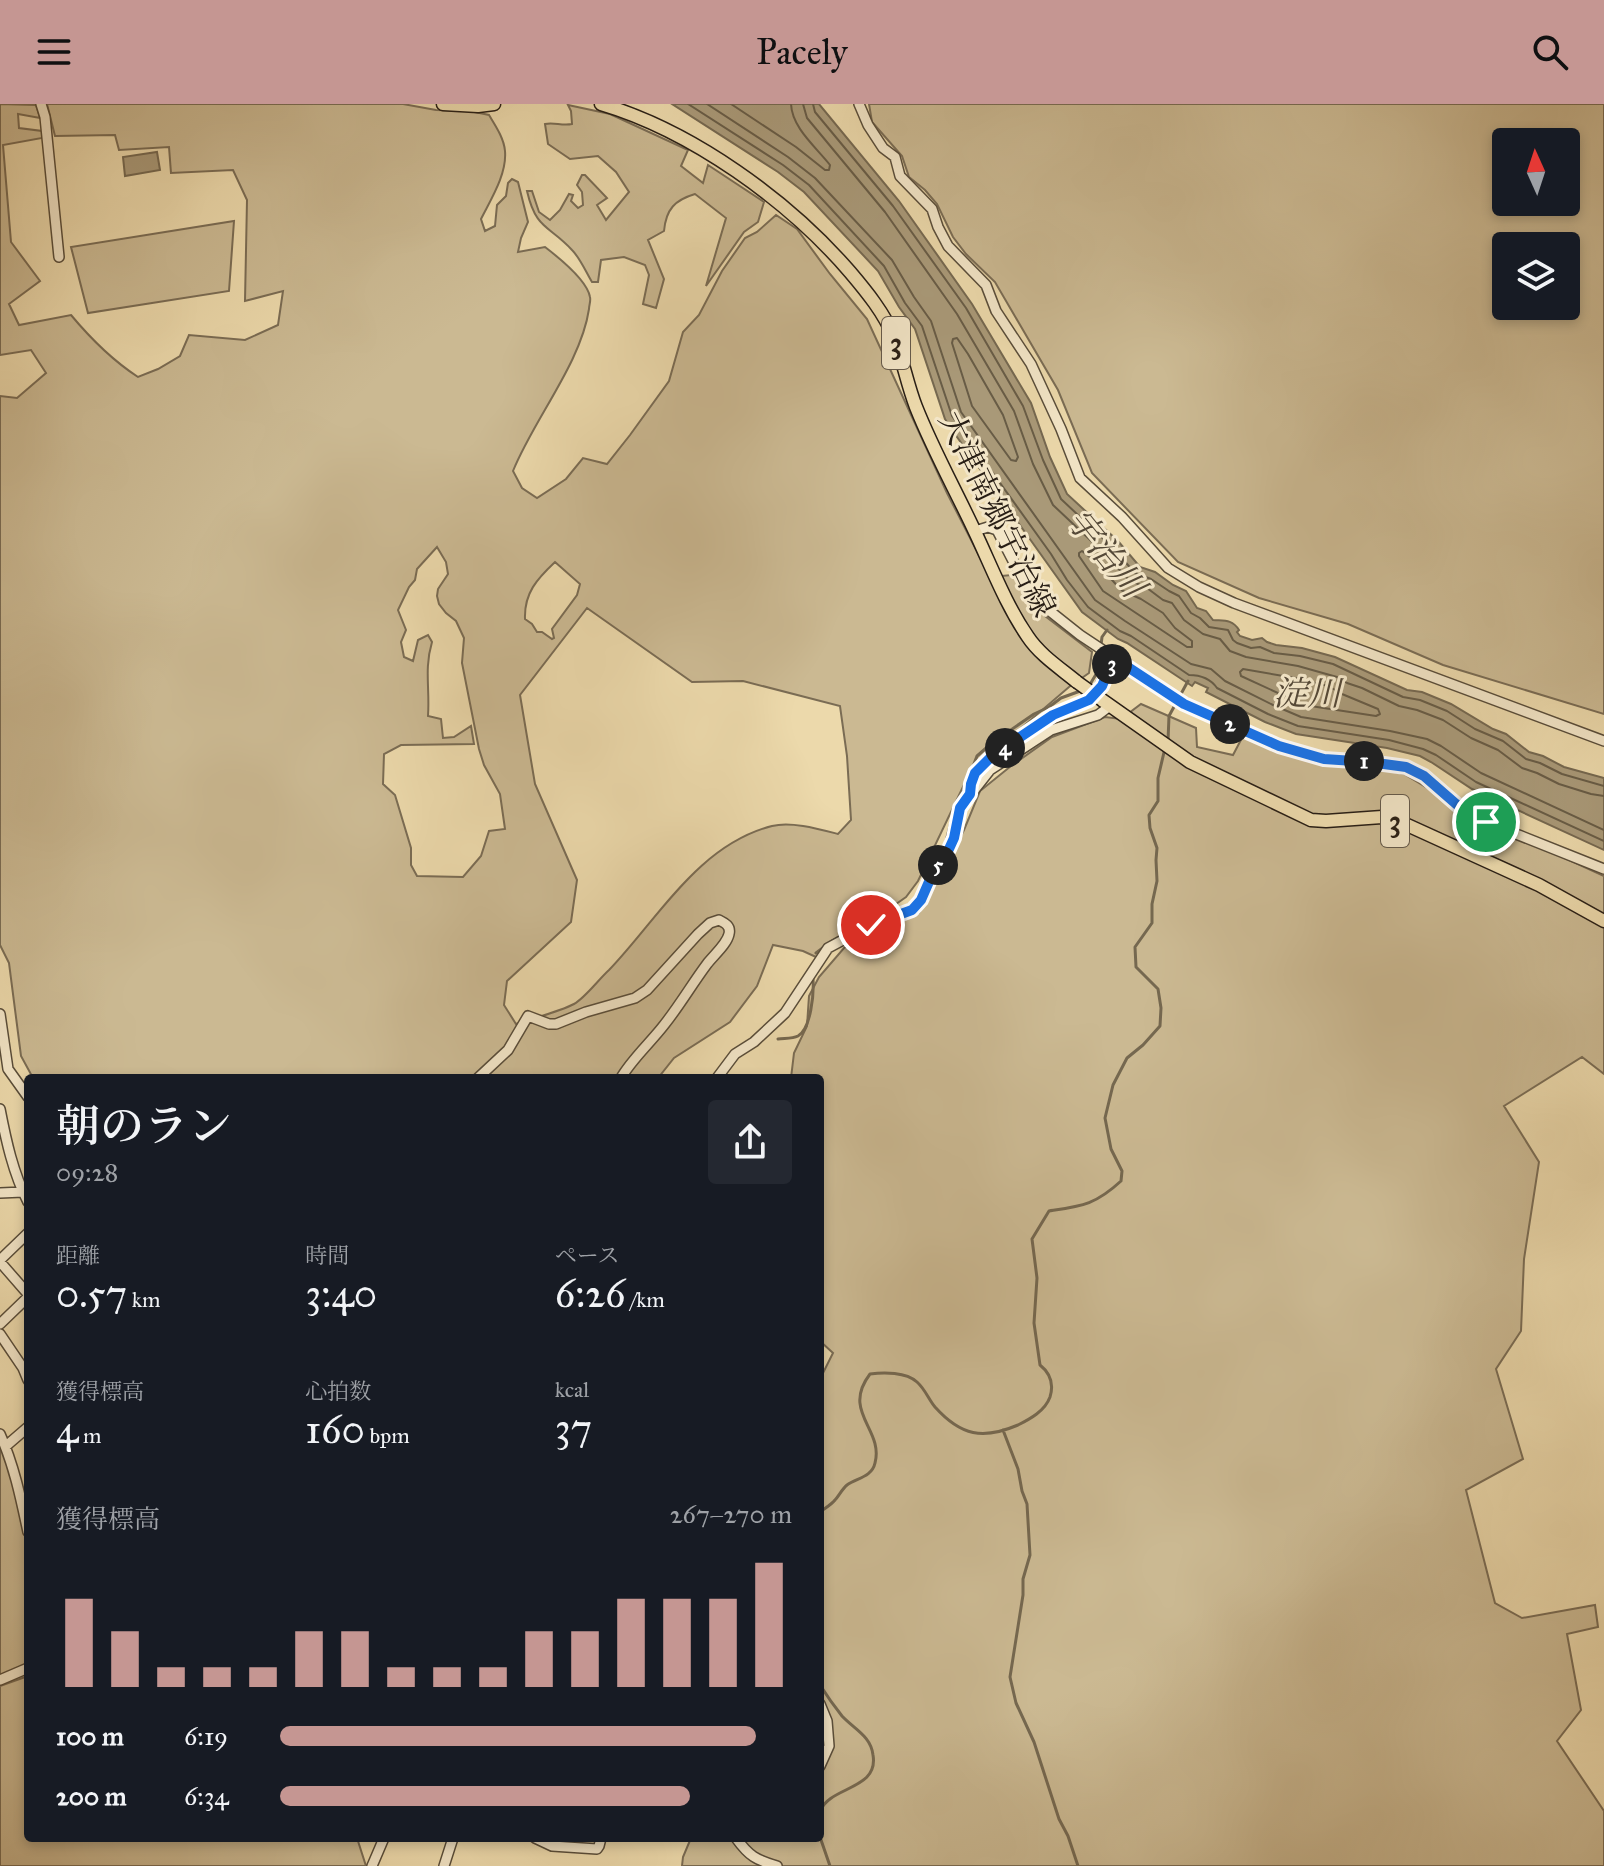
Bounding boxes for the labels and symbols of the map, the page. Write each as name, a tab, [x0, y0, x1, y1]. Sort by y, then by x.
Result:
north arrow	[1492, 128, 1580, 216]
road number: 3	[882, 317, 910, 369]
street label: 大津南郷宇治線	[930, 405, 1064, 623]
water label: 宇治川	[1058, 500, 1157, 609]
pin: 3	[1092, 644, 1132, 684]
water label: 淀川	[1273, 673, 1345, 714]
pin: 2	[1210, 704, 1250, 744]
pin: 4	[985, 728, 1025, 768]
pin: 1	[1344, 741, 1384, 781]
pin	[1452, 788, 1520, 856]
road number: 3	[1381, 795, 1409, 847]
pin: 5	[918, 845, 958, 885]
pin	[837, 891, 905, 959]

